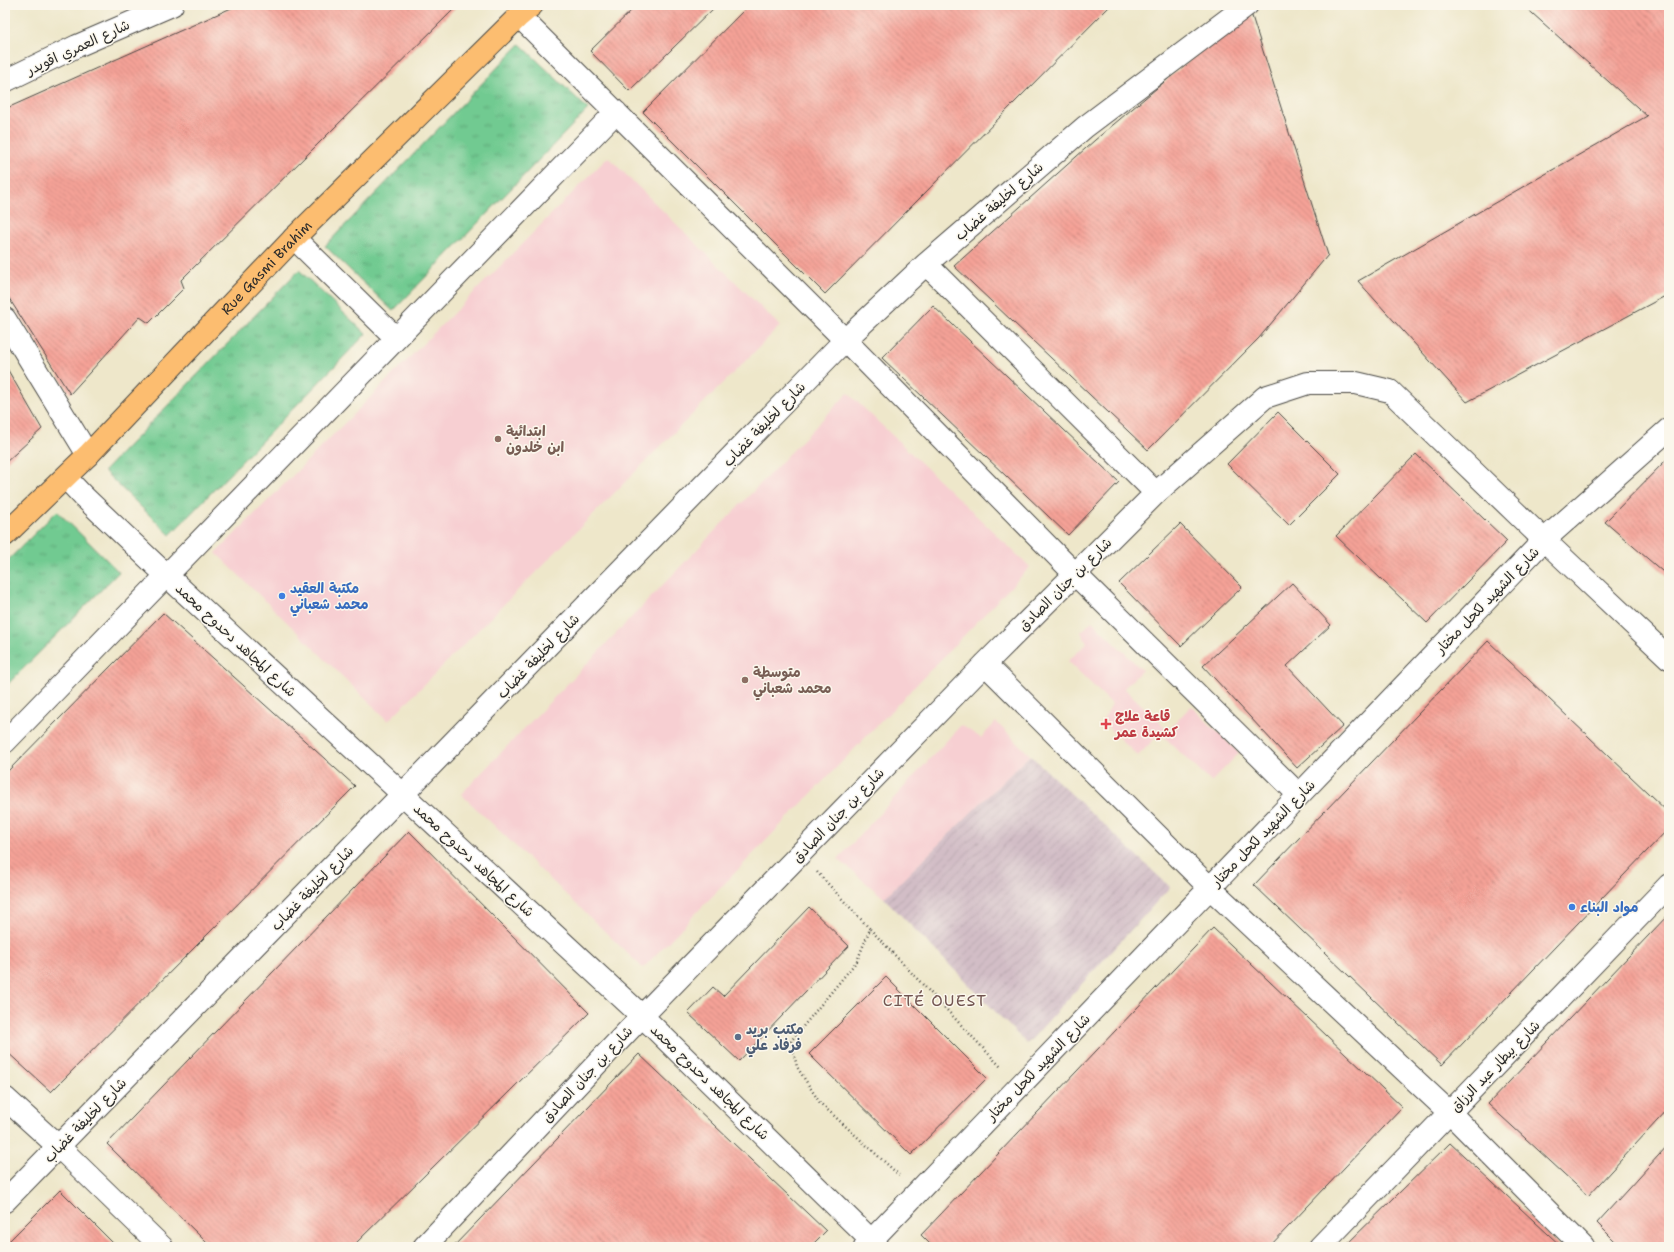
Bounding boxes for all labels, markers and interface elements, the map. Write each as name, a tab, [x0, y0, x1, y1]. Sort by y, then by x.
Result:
street label: شارع العمري اقويدر	[22, 15, 133, 81]
street label: شارع لخليفة غضاب	[951, 158, 1047, 245]
street label: Rue Gasmi Brahim	[217, 217, 316, 318]
street label: شارع لخليفة غضاب	[719, 378, 810, 471]
place label: ابتدائية ابن خلدون	[506, 422, 565, 456]
marker: ابتدائية ابن خلدون	[493, 434, 503, 444]
street label: شارع بن جنان الصادق	[1014, 533, 1116, 635]
street label: شارع الشهيد لكحل مختار	[1430, 543, 1544, 659]
street label: شارع المجاهد دحدوح محمد	[171, 579, 300, 701]
place label: مكتبة العقيد محمد شعباني	[290, 579, 368, 617]
marker: مكتبة العقيد محمد شعباني	[277, 591, 287, 601]
street label: شارع لخليفة غضاب	[493, 610, 584, 703]
place label: متوسطة محمد شعباني	[753, 663, 831, 701]
marker: متوسطة محمد شعباني	[740, 675, 750, 685]
place label: قاعة علاج كشيدة عمر	[1113, 707, 1179, 741]
marker: قاعة علاج كشيدة عمر	[1100, 718, 1112, 730]
street label: شارع بن جنان الصادق	[788, 764, 889, 867]
street label: شارع الشهيد لكحل مختار	[1206, 776, 1320, 892]
street label: شارع المجاهد دحدوح محمد	[409, 799, 538, 921]
street label: شارع لخليفة غضاب	[267, 842, 358, 935]
place label: مواد البناء	[1580, 898, 1639, 917]
marker: مواد البناء	[1567, 902, 1577, 912]
district label: CITÉ OUEST	[883, 990, 987, 1011]
street label: شارع الشهيد لكحل مختار	[981, 1010, 1095, 1126]
street label: شارع بيطار عبد الرزاق	[1446, 1016, 1544, 1117]
street label: شارع المجاهد دحدوح محمد	[646, 1020, 773, 1144]
place label: مكتب بريد فرفاد علي	[746, 1020, 804, 1058]
street label: شارع بن جنان الصادق	[538, 1022, 637, 1127]
marker: مكتب بريد فرفاد علي	[733, 1032, 743, 1042]
street label: شارع لخليفة غضاب	[40, 1074, 131, 1167]

